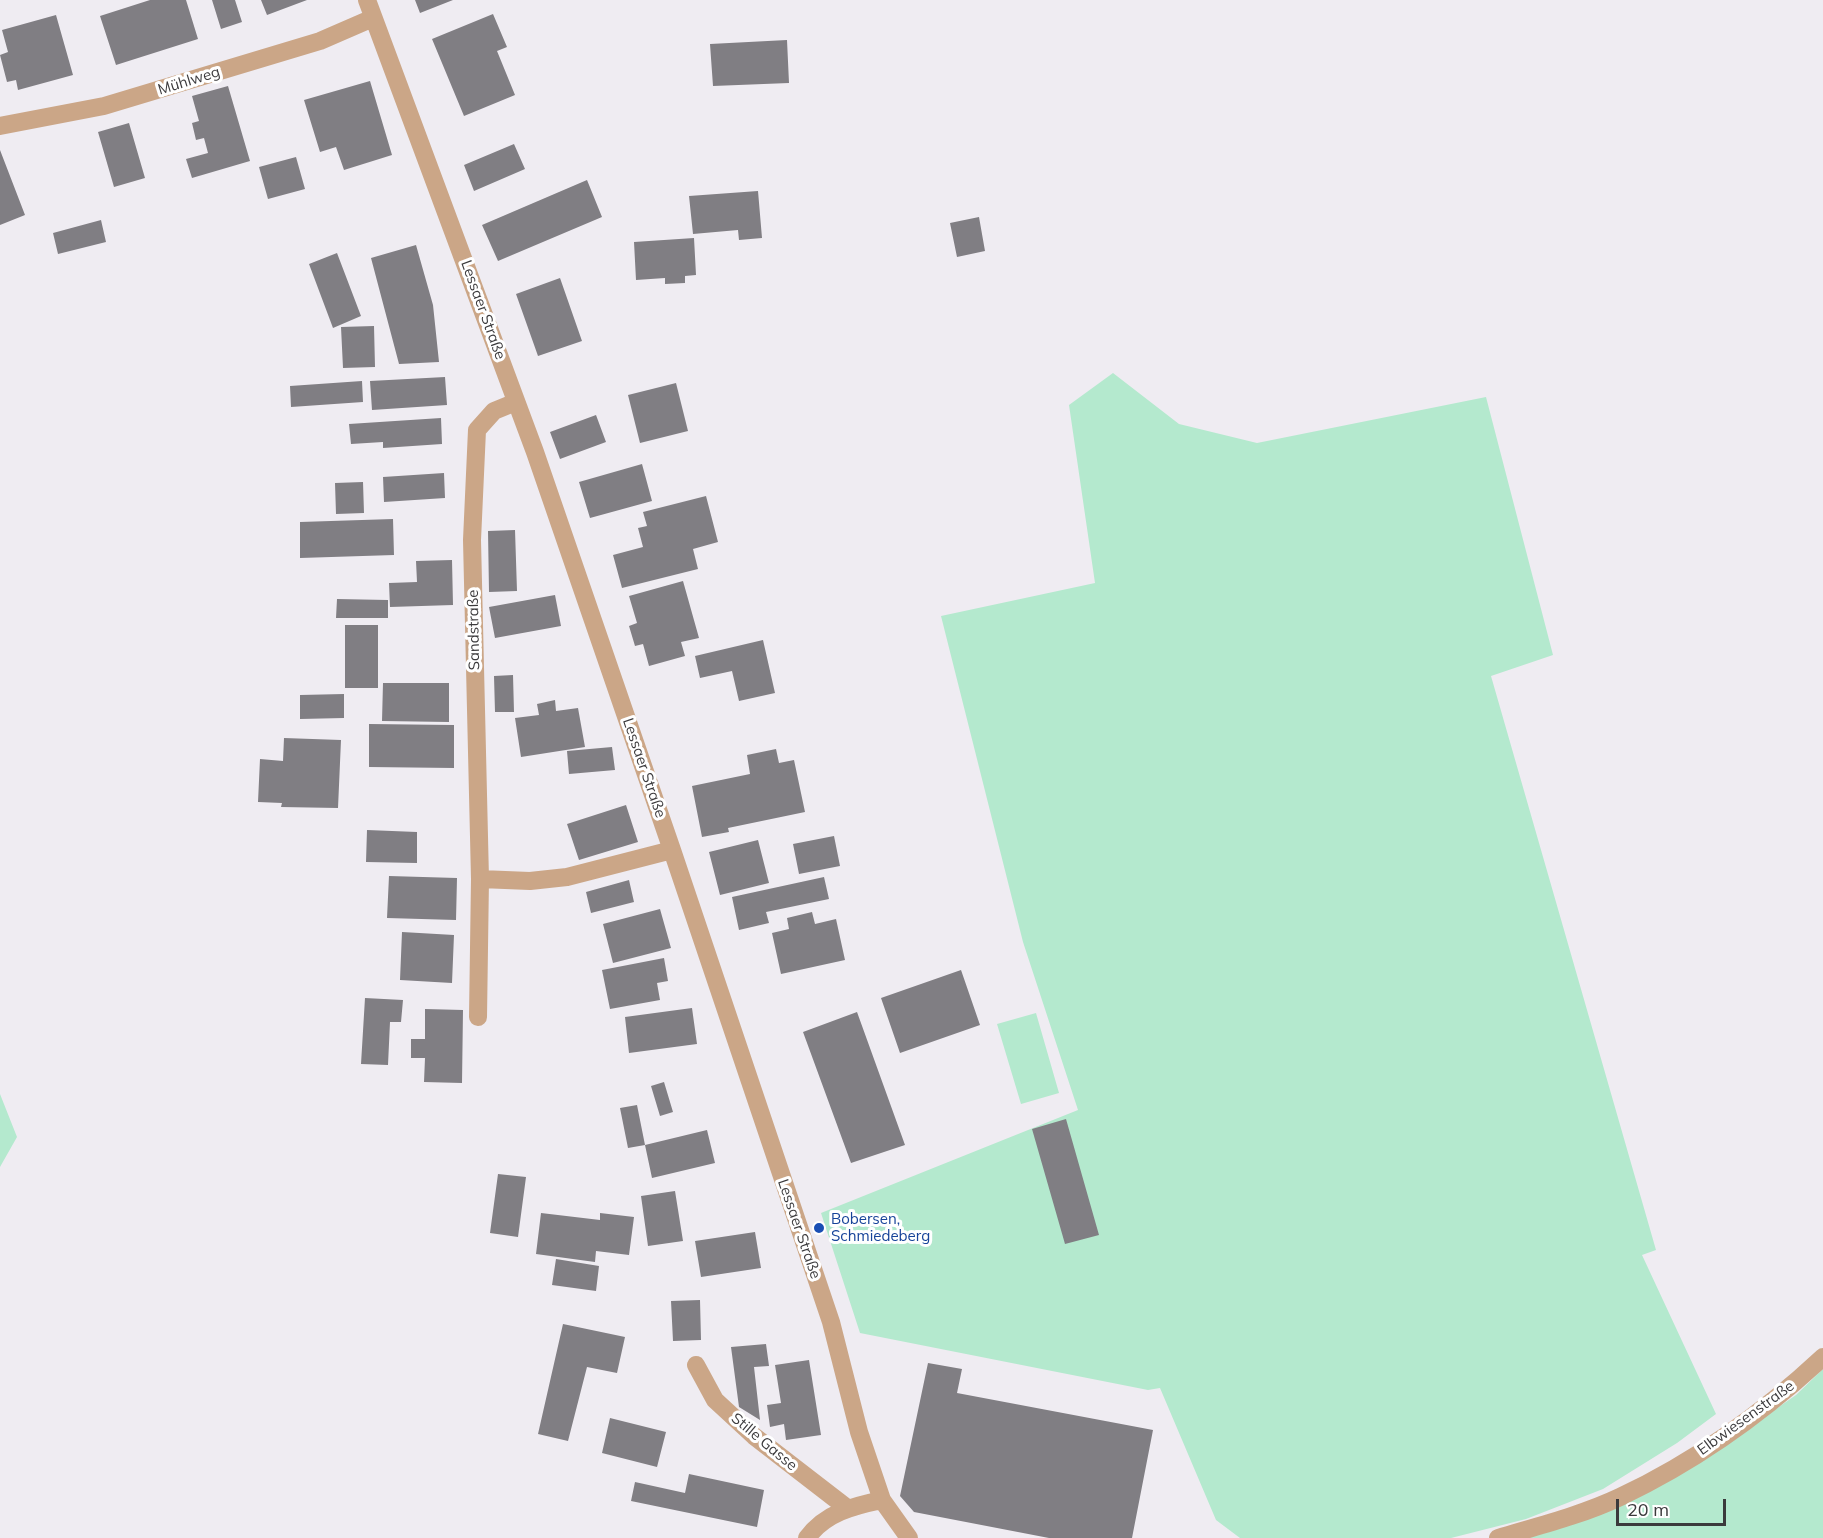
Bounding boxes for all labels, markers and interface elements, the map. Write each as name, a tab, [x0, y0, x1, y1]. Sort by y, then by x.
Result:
street label: Mühlweg	[156, 63, 222, 99]
street label: Lessaer Straße	[457, 258, 509, 362]
street label: Sandstraße	[464, 589, 484, 671]
street label: Lessaer Straße	[619, 716, 669, 820]
street label: Lessaer Straße	[774, 1177, 824, 1281]
place label: Bobersen, Schmiedeberg	[831, 1210, 930, 1245]
marker: Bobersen, Schmiedeberg	[812, 1221, 826, 1235]
street label: Elbwiesenstraße	[1694, 1377, 1798, 1459]
street label: Stille Gasse	[727, 1409, 801, 1475]
scale bar	[1619, 1487, 1728, 1525]
text: 20 m	[1627, 1498, 1669, 1521]

